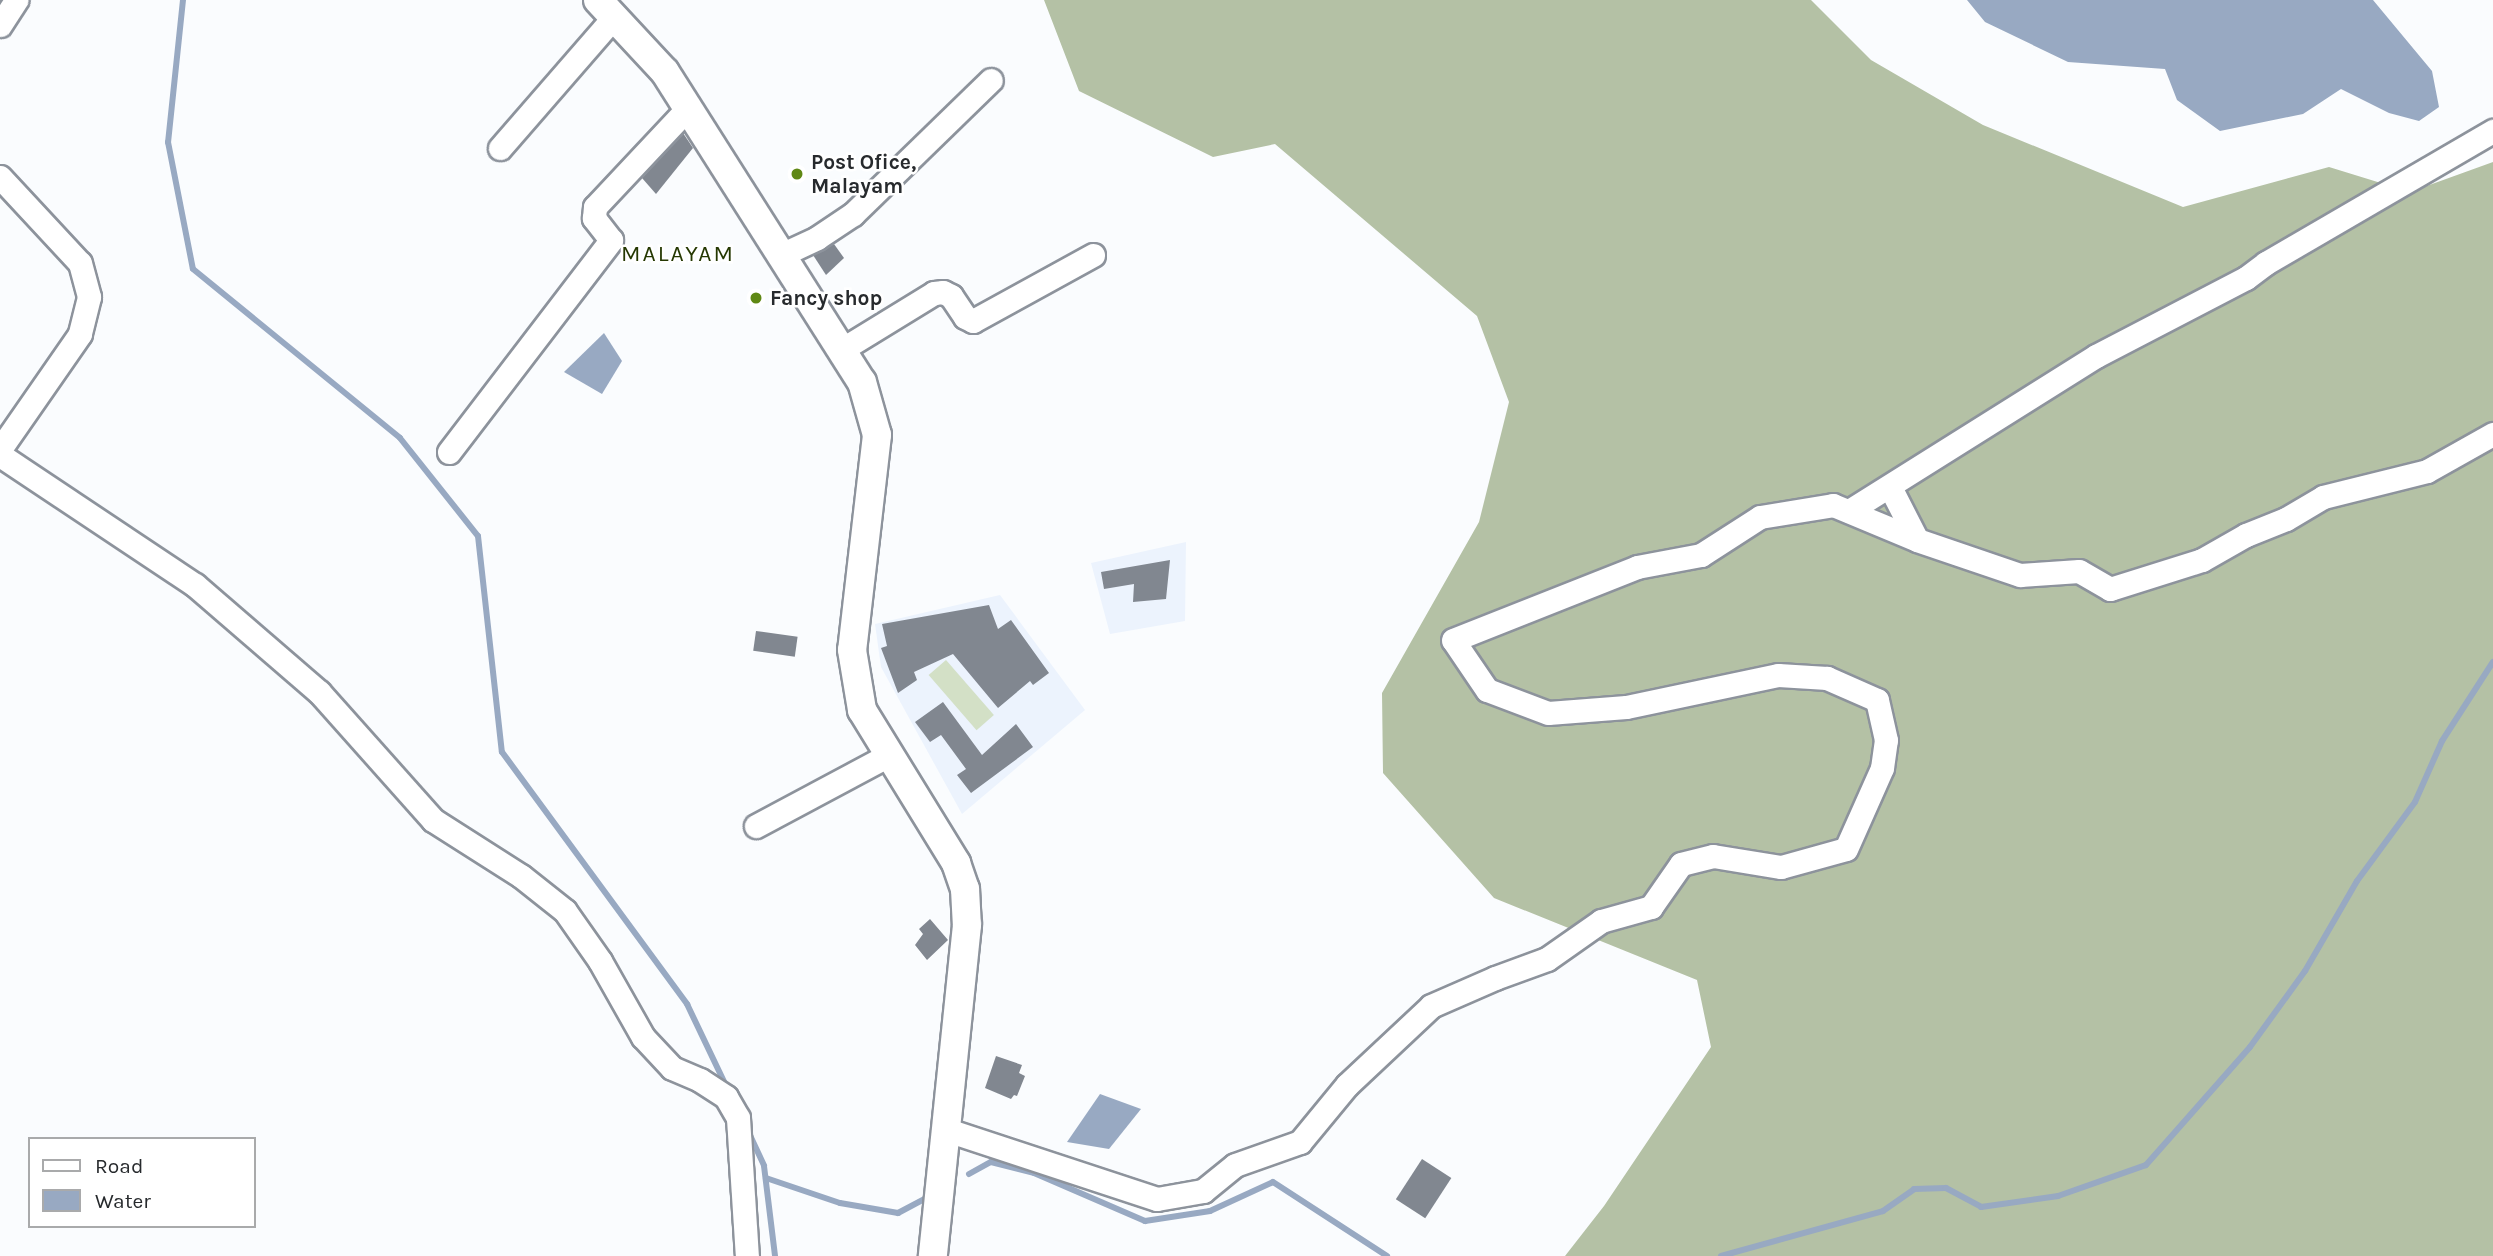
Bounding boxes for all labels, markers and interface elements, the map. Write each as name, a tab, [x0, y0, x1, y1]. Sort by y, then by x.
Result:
place label: Post Ofice, Malayam	[811, 149, 916, 199]
marker: Post Ofice, Malayam	[789, 166, 805, 182]
district label: MALAYAM	[622, 240, 734, 268]
place label: Fancy shop	[770, 285, 882, 311]
marker: Fancy shop	[748, 290, 764, 306]
legend	[28, 1137, 256, 1228]
text: Road	[95, 1154, 143, 1178]
text: Water	[95, 1189, 151, 1213]

